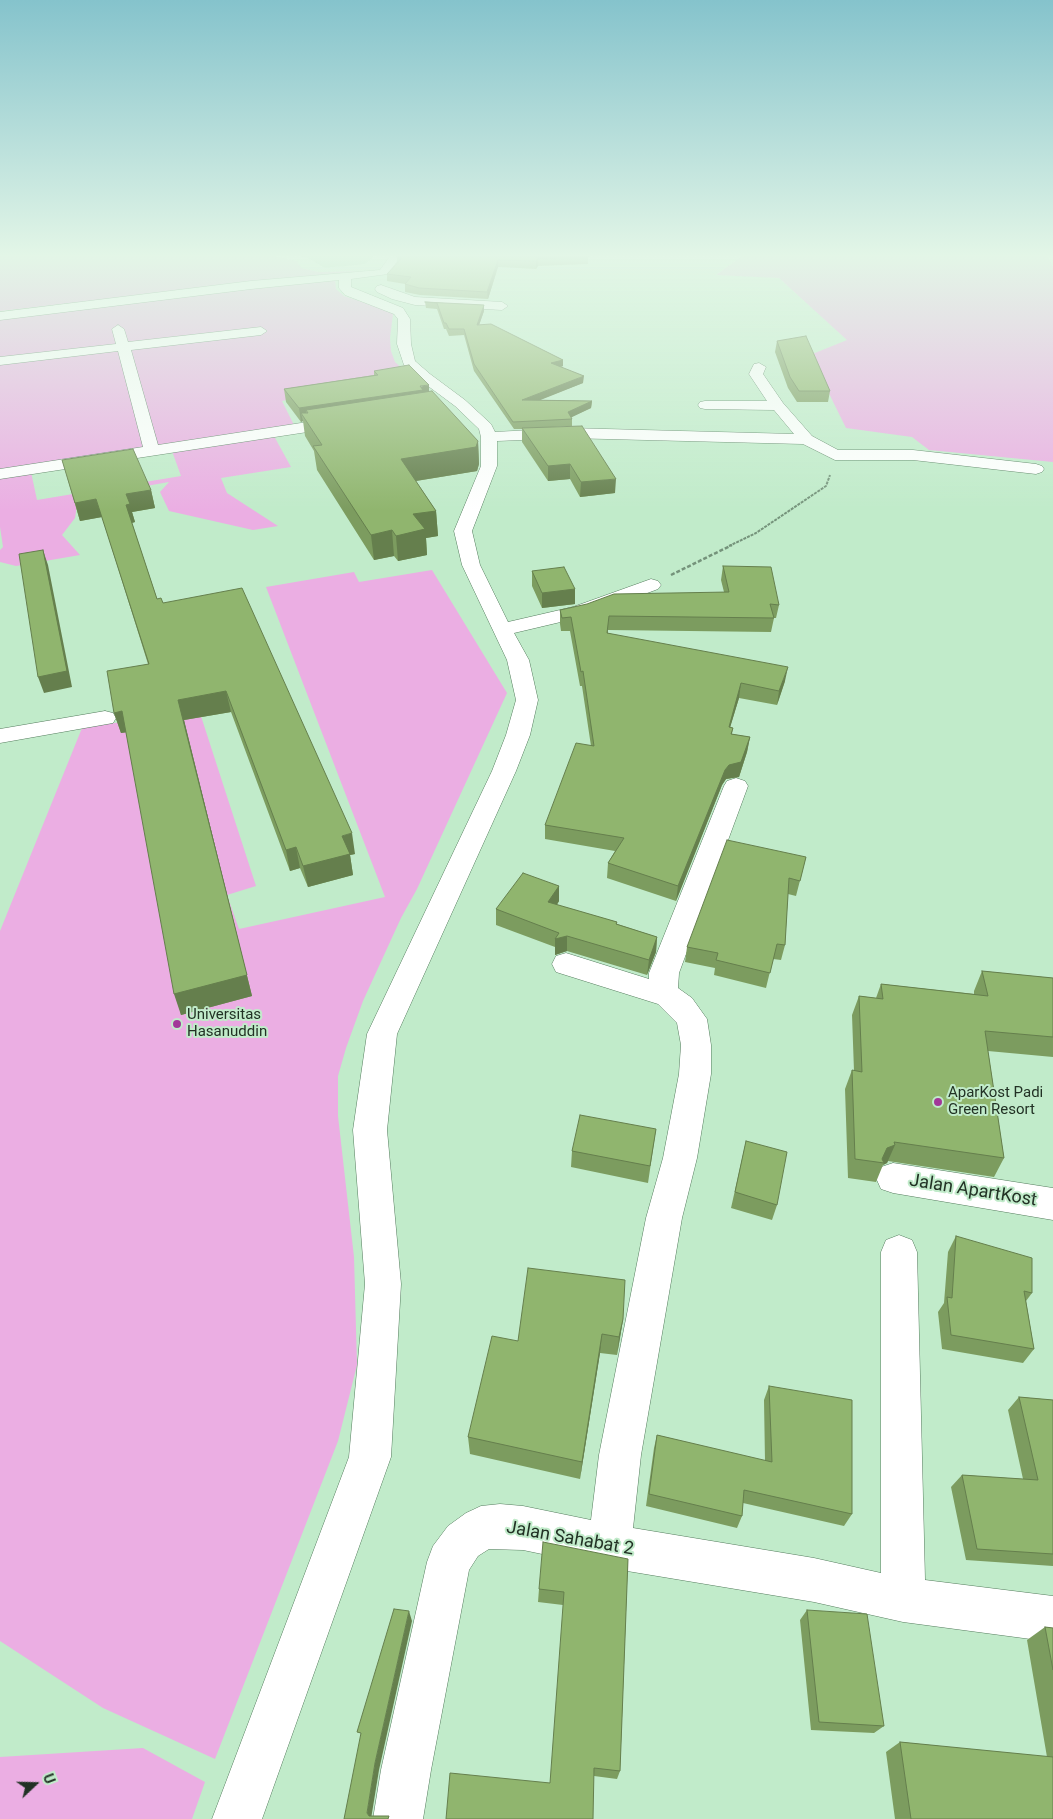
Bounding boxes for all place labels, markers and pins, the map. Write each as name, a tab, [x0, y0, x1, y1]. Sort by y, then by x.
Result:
place label: Universitas Hasanuddin	[187, 1006, 267, 1041]
marker: Universitas Hasanuddin	[171, 1018, 183, 1030]
place label: AparKost Padi Green Resort	[948, 1084, 1043, 1119]
marker: AparKost Padi Green Resort	[932, 1096, 944, 1108]

